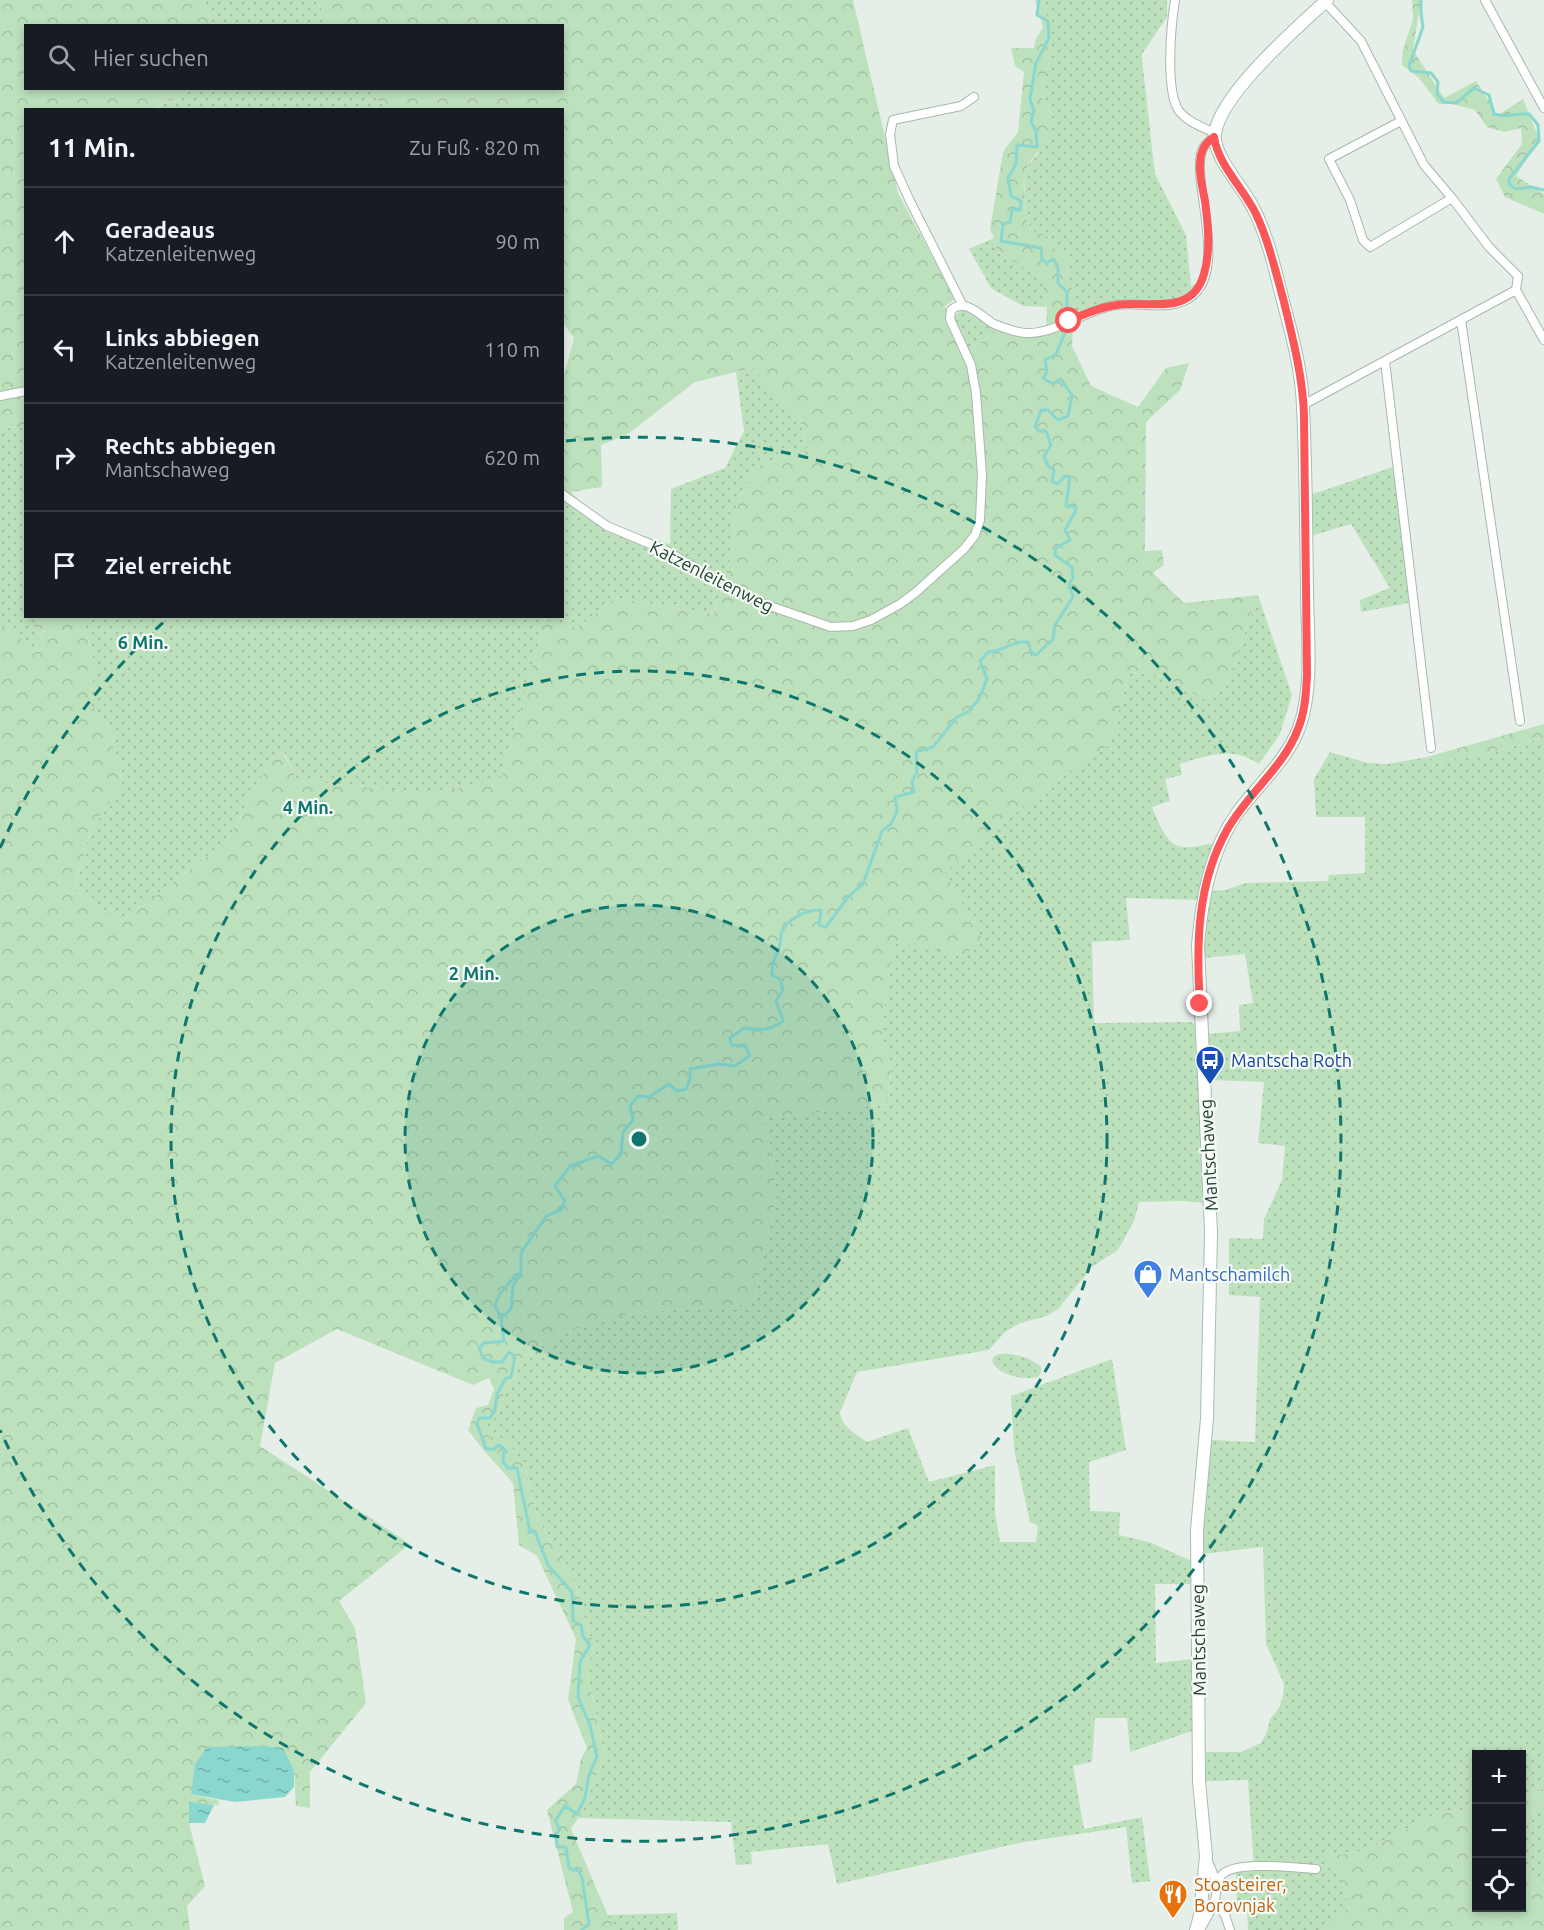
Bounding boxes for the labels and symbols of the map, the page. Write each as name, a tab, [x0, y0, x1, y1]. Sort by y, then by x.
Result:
route start	[1055, 307, 1081, 333]
street label: Katzenleitenweg	[647, 536, 777, 616]
text: 6 Min.	[118, 632, 168, 652]
text: 4 Min.	[283, 797, 333, 817]
text: 2 Min.	[449, 963, 499, 983]
route end	[1186, 990, 1212, 1016]
bus stop icon: Mantscha Roth	[1194, 1044, 1226, 1086]
place label: Mantscha Roth	[1231, 1050, 1352, 1070]
street label: Mantschaweg	[1195, 1098, 1221, 1212]
centre of rings	[629, 1129, 649, 1149]
shop icon: Mantschamilch	[1132, 1258, 1164, 1300]
place label: Mantschamilch	[1169, 1264, 1290, 1284]
street label: Mantschaweg	[1187, 1584, 1209, 1696]
place label: Stoasteirer, Borovnjak	[1194, 1874, 1287, 1915]
restaurant icon: Stoasteirer, Borovnjak	[1157, 1878, 1189, 1920]

